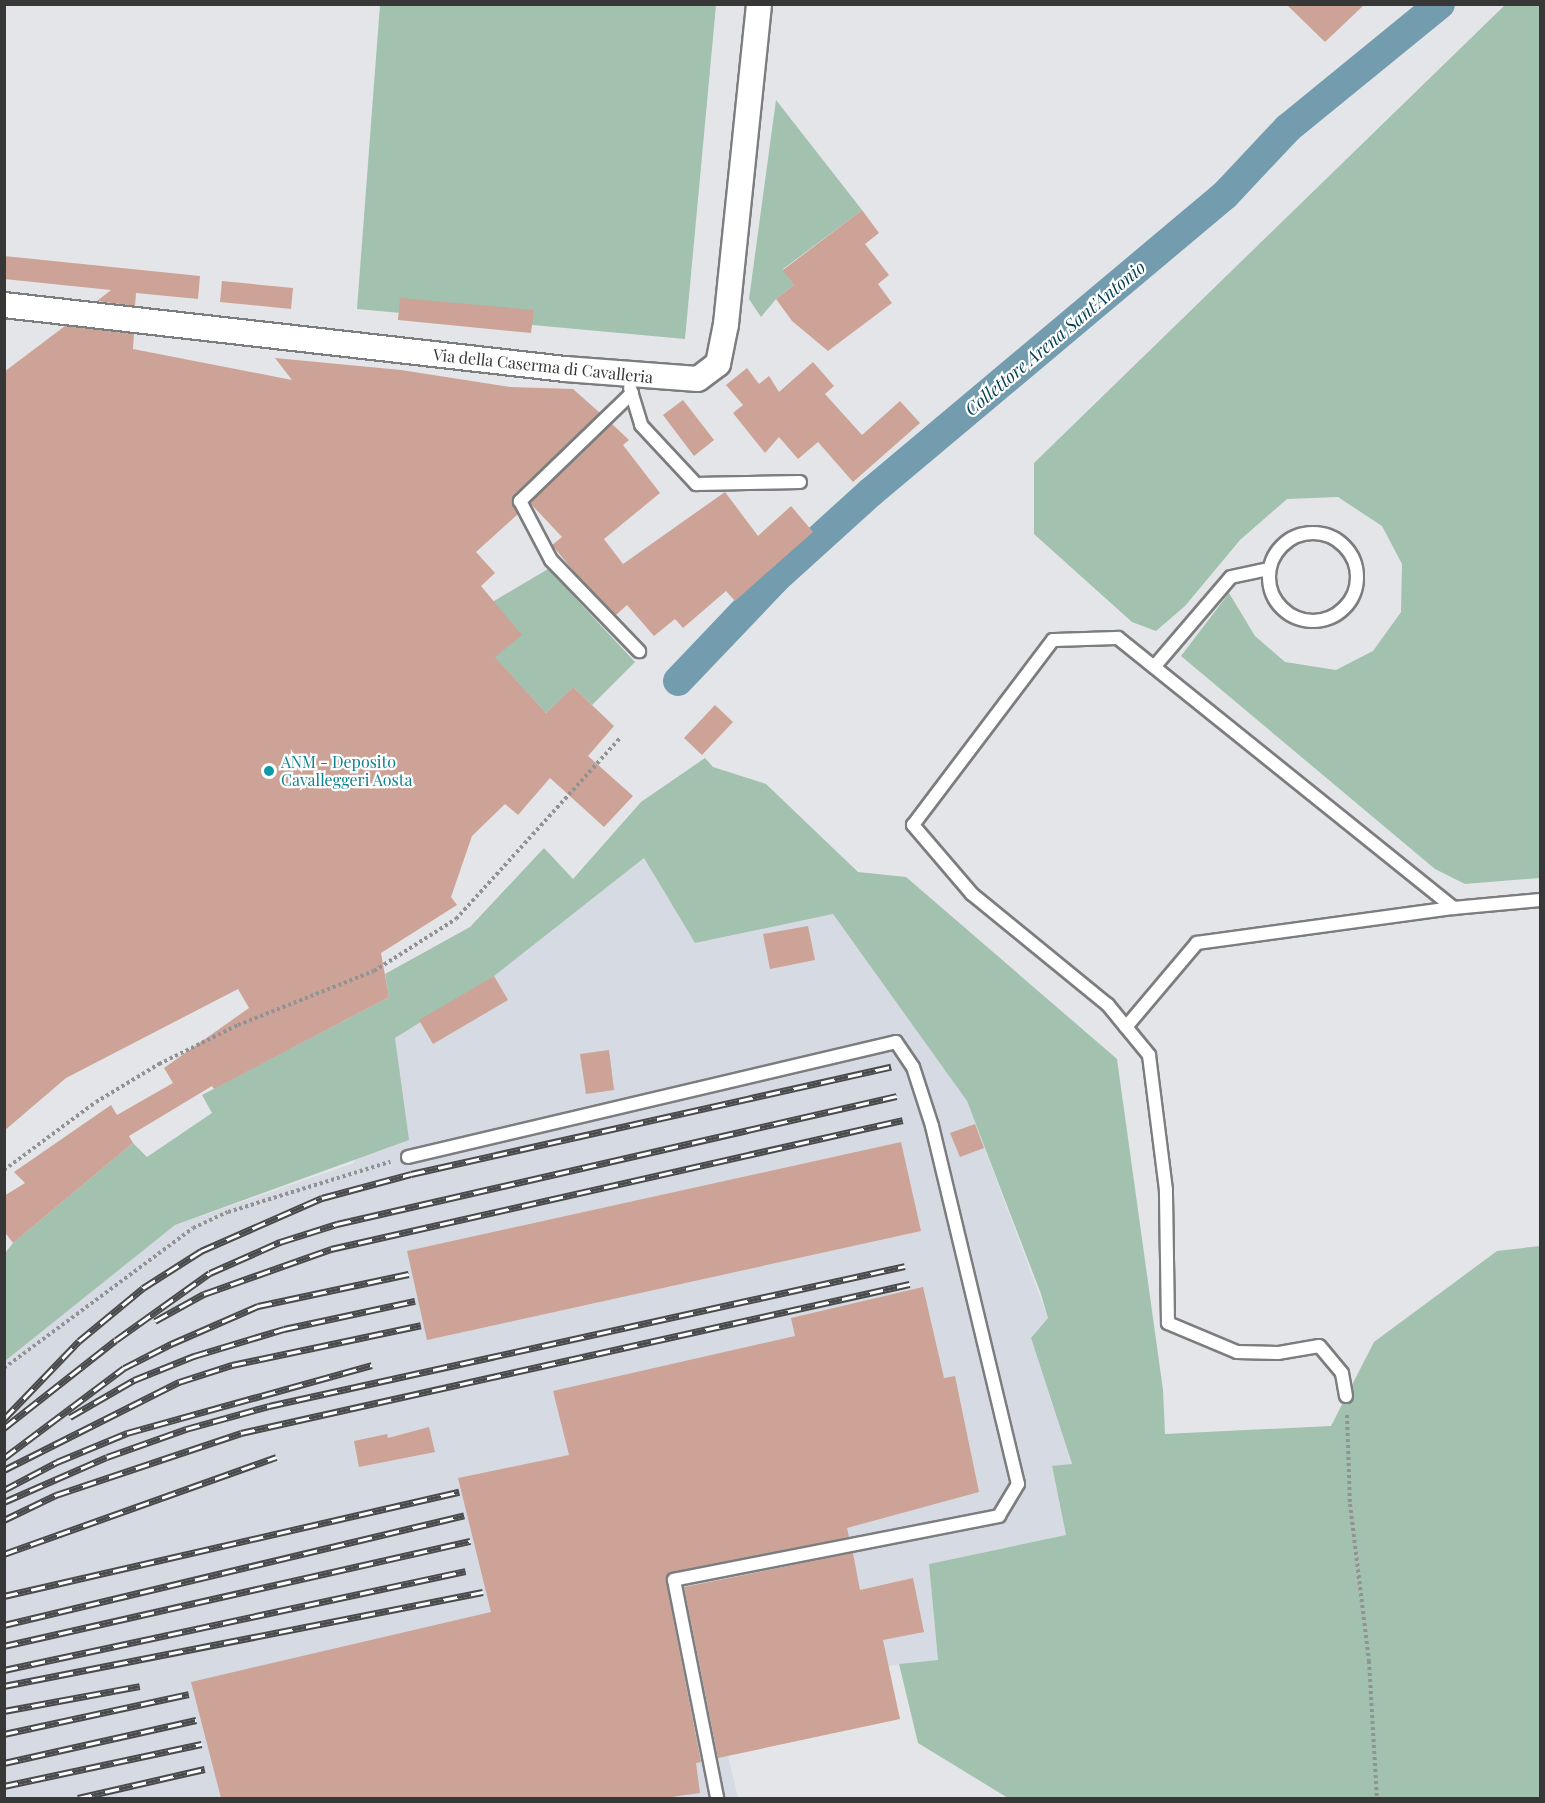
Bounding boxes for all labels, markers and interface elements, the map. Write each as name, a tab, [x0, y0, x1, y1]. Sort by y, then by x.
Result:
water label: Collettore Arena Sant'Antonio	[960, 256, 1150, 420]
street label: Via della Caserma di Cavalleria	[432, 345, 654, 387]
place label: ANM - Deposito Cavalleggeri Aosta	[281, 752, 413, 790]
marker: ANM - Deposito Cavalleggeri Aosta	[262, 764, 276, 778]

